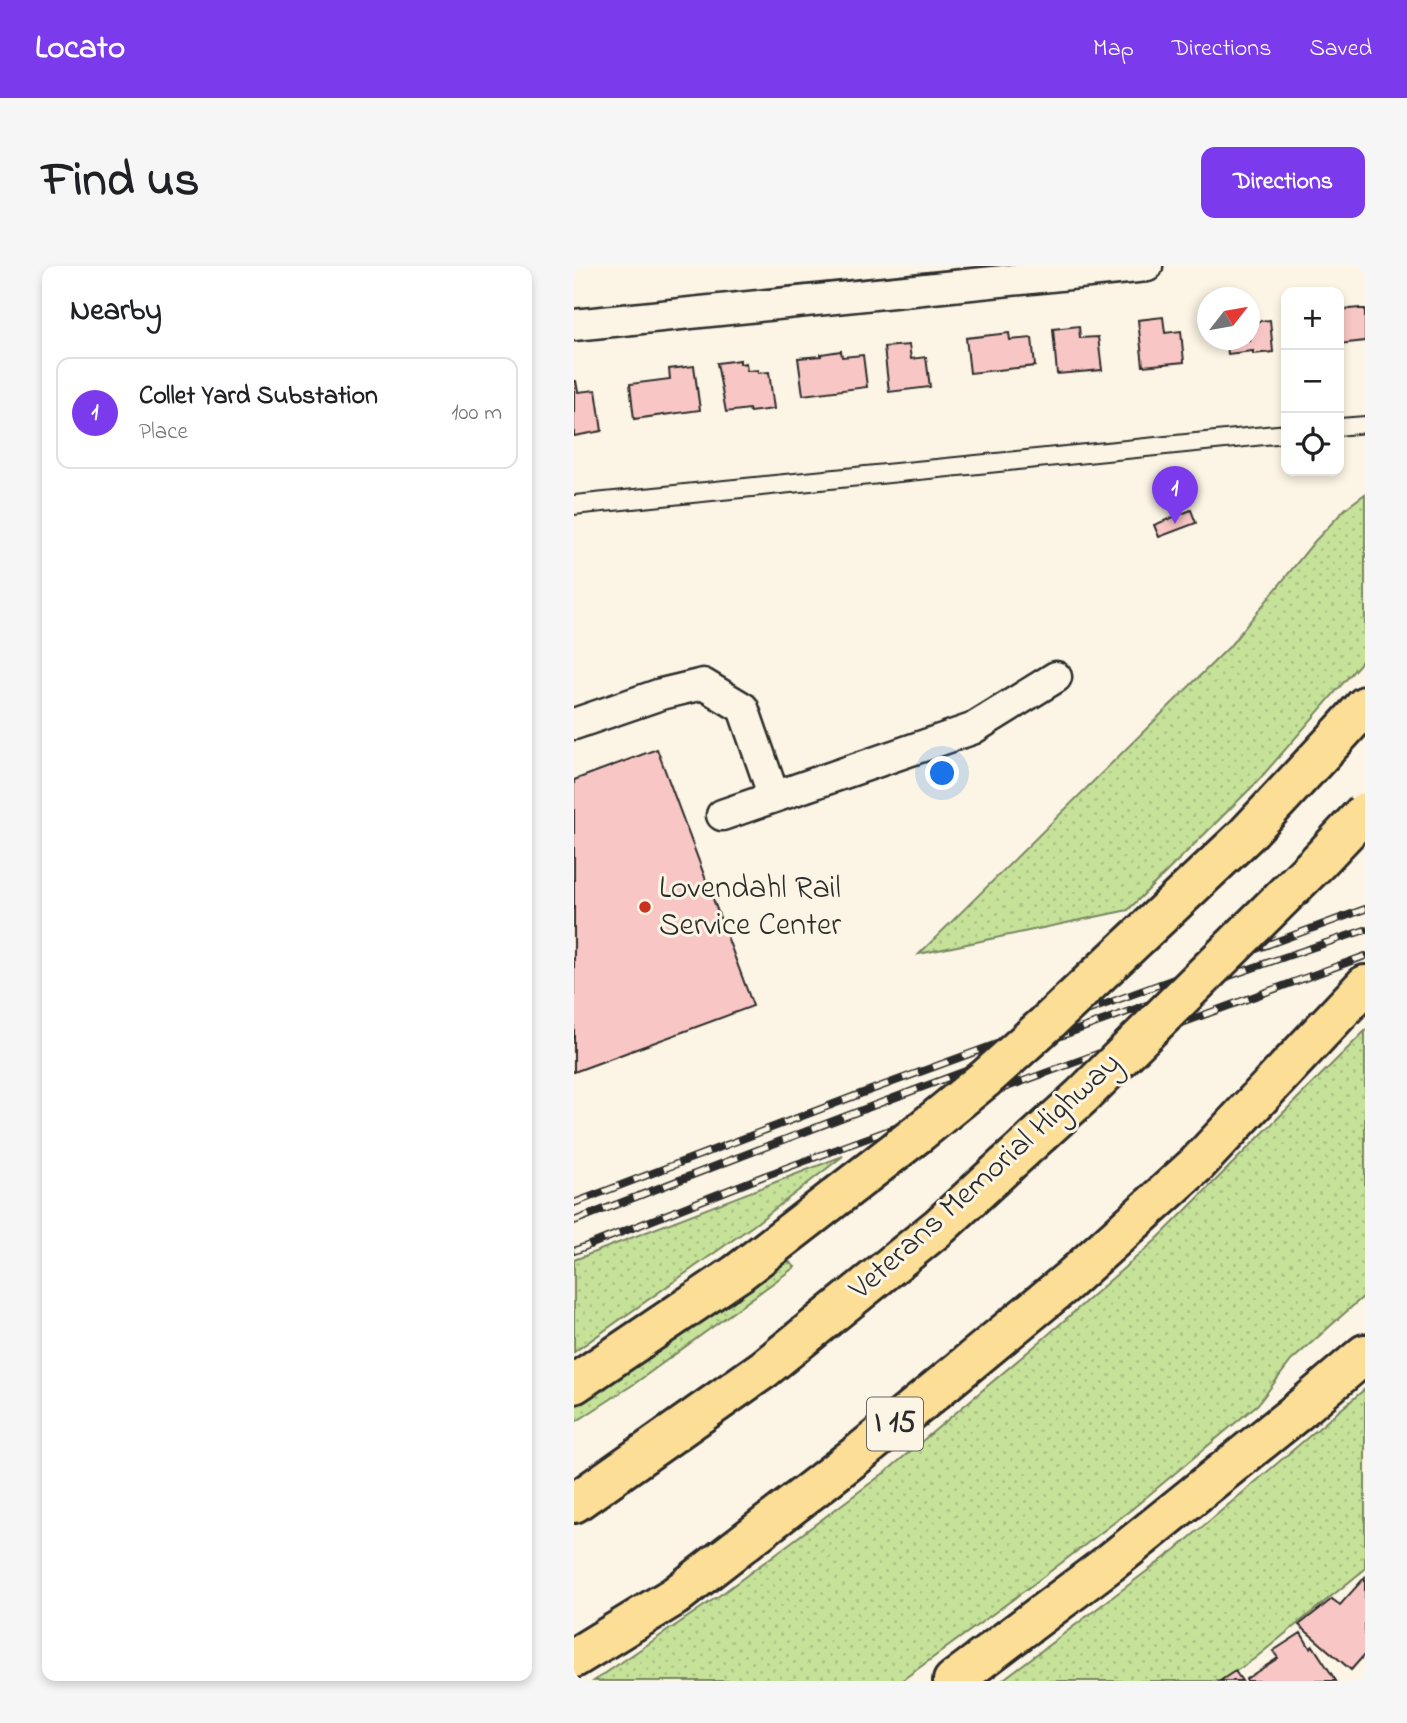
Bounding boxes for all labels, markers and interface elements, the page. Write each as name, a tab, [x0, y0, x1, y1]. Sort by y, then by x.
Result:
text: Locato	[35, 25, 125, 73]
text: Map	[1093, 32, 1134, 67]
text: Directions	[1172, 32, 1271, 67]
text: Saved	[1309, 32, 1372, 67]
text: Find us	[42, 146, 199, 218]
button: Directions	[1201, 147, 1365, 218]
north arrow	[1197, 287, 1260, 350]
map controls	[1281, 287, 1344, 476]
button: +	[1281, 287, 1344, 350]
text: Nearby	[70, 290, 162, 334]
button: −	[1281, 350, 1344, 413]
text: Collet Yard Substation	[139, 378, 378, 416]
text: 1	[91, 397, 99, 430]
text: 100 m	[451, 397, 502, 430]
button: locate	[1281, 413, 1344, 476]
text: Place	[139, 416, 188, 449]
pin: 1	[1152, 466, 1198, 524]
your location	[925, 756, 959, 790]
place label: Lovendahl Rail Service Center	[659, 866, 841, 950]
marker: Lovendahl Rail Service Center	[637, 899, 653, 915]
street label: Veterans Memorial Highway	[839, 1042, 1133, 1313]
road number: I 15	[867, 1398, 923, 1450]

